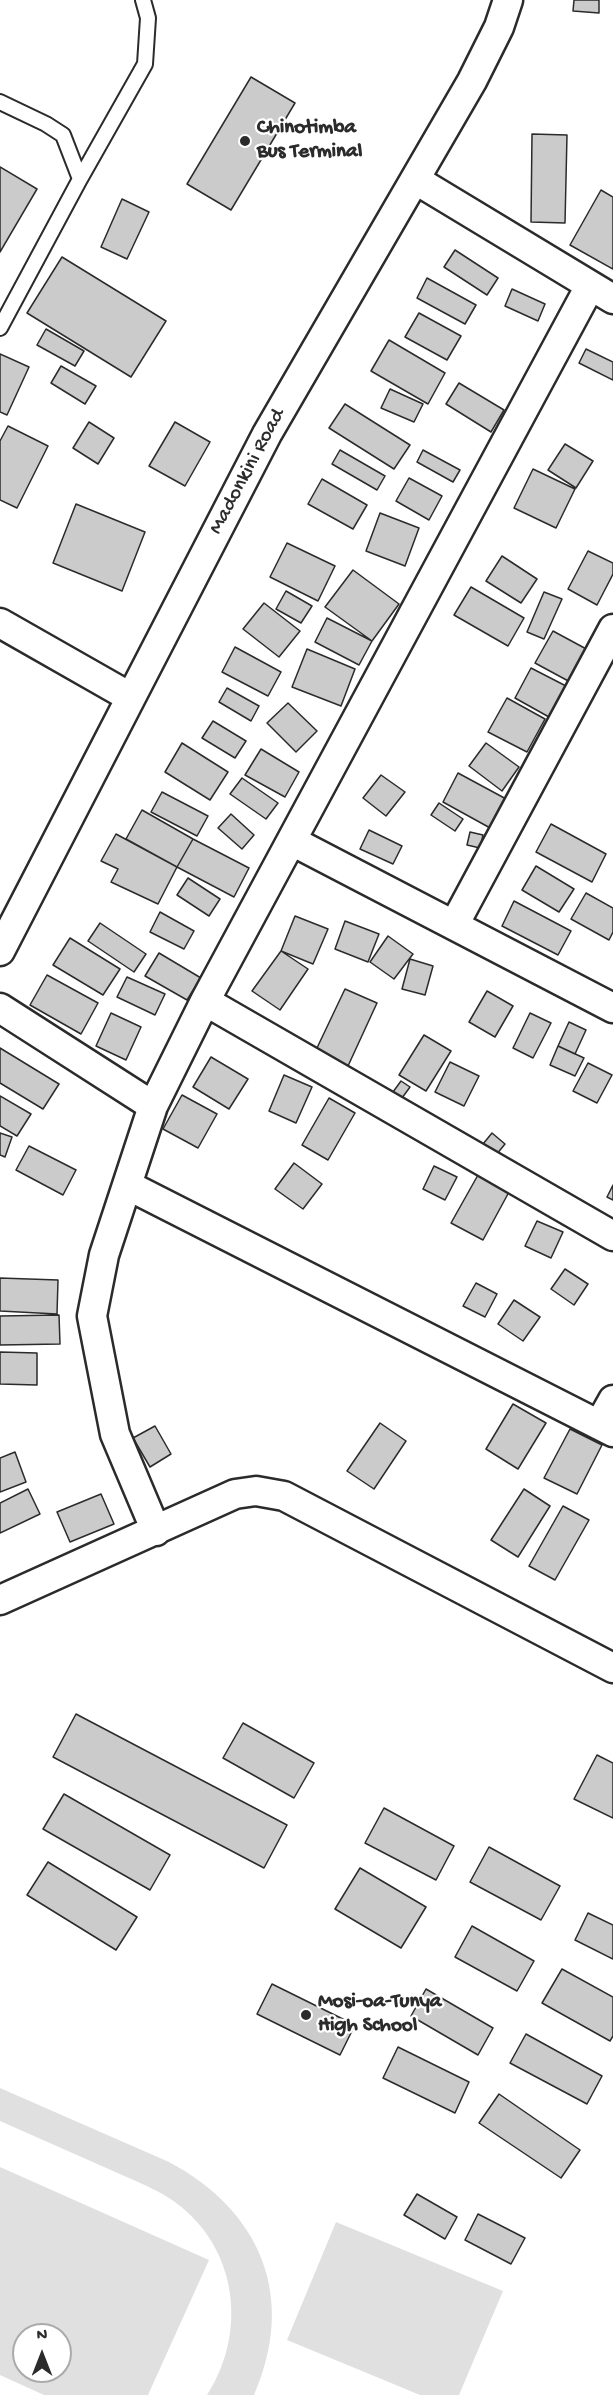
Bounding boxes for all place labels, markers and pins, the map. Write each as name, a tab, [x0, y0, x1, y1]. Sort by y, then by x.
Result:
place label: Chinotimba Bus Terminal	[257, 116, 362, 166]
marker: Chinotimba Bus Terminal	[238, 134, 252, 148]
place label: Mosi-oa-Tunya High School	[318, 1990, 441, 2040]
marker: Mosi-oa-Tunya High School	[299, 2008, 313, 2022]

